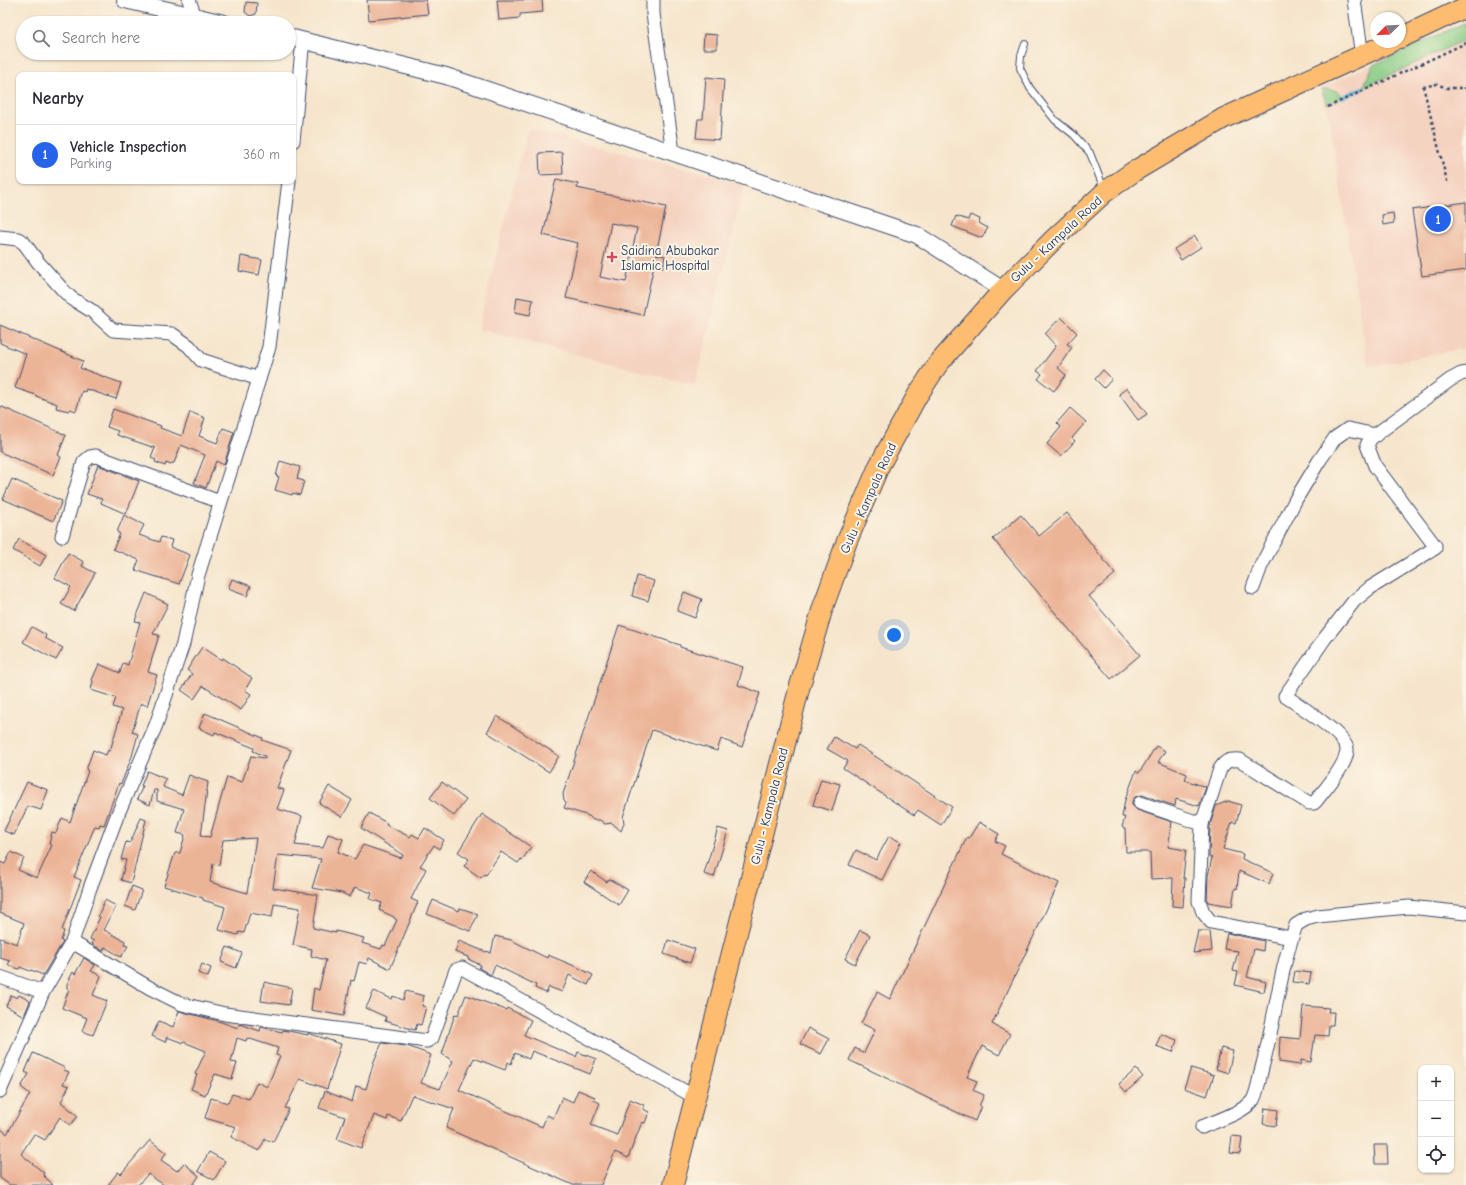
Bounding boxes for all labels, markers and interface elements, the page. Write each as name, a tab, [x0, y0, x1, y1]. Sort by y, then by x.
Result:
north arrow	[1370, 12, 1406, 48]
search box	[16, 16, 296, 60]
icon: search	[30, 27, 52, 49]
text: Search here	[62, 29, 140, 47]
text: Nearby	[32, 89, 83, 108]
text: Vehicle Inspection	[70, 138, 187, 156]
text: 1	[42, 147, 48, 162]
text: 360 m	[243, 147, 280, 162]
text: Parking	[70, 156, 112, 171]
street label: Gulu - Kampala Road	[1007, 193, 1105, 285]
pin: 1	[1425, 204, 1451, 234]
place label: Saidina Abubakar Islamic Hospital	[621, 243, 719, 273]
marker: Saidina Abubakar Islamic Hospital	[606, 251, 618, 263]
street label: Gulu - Kampala Road	[837, 440, 899, 556]
your location	[884, 625, 904, 645]
street label: Gulu - Kampala Road	[747, 746, 791, 866]
map controls	[1418, 1065, 1454, 1173]
button: +	[1418, 1065, 1454, 1101]
button: −	[1418, 1101, 1454, 1137]
button: locate	[1418, 1137, 1454, 1173]

